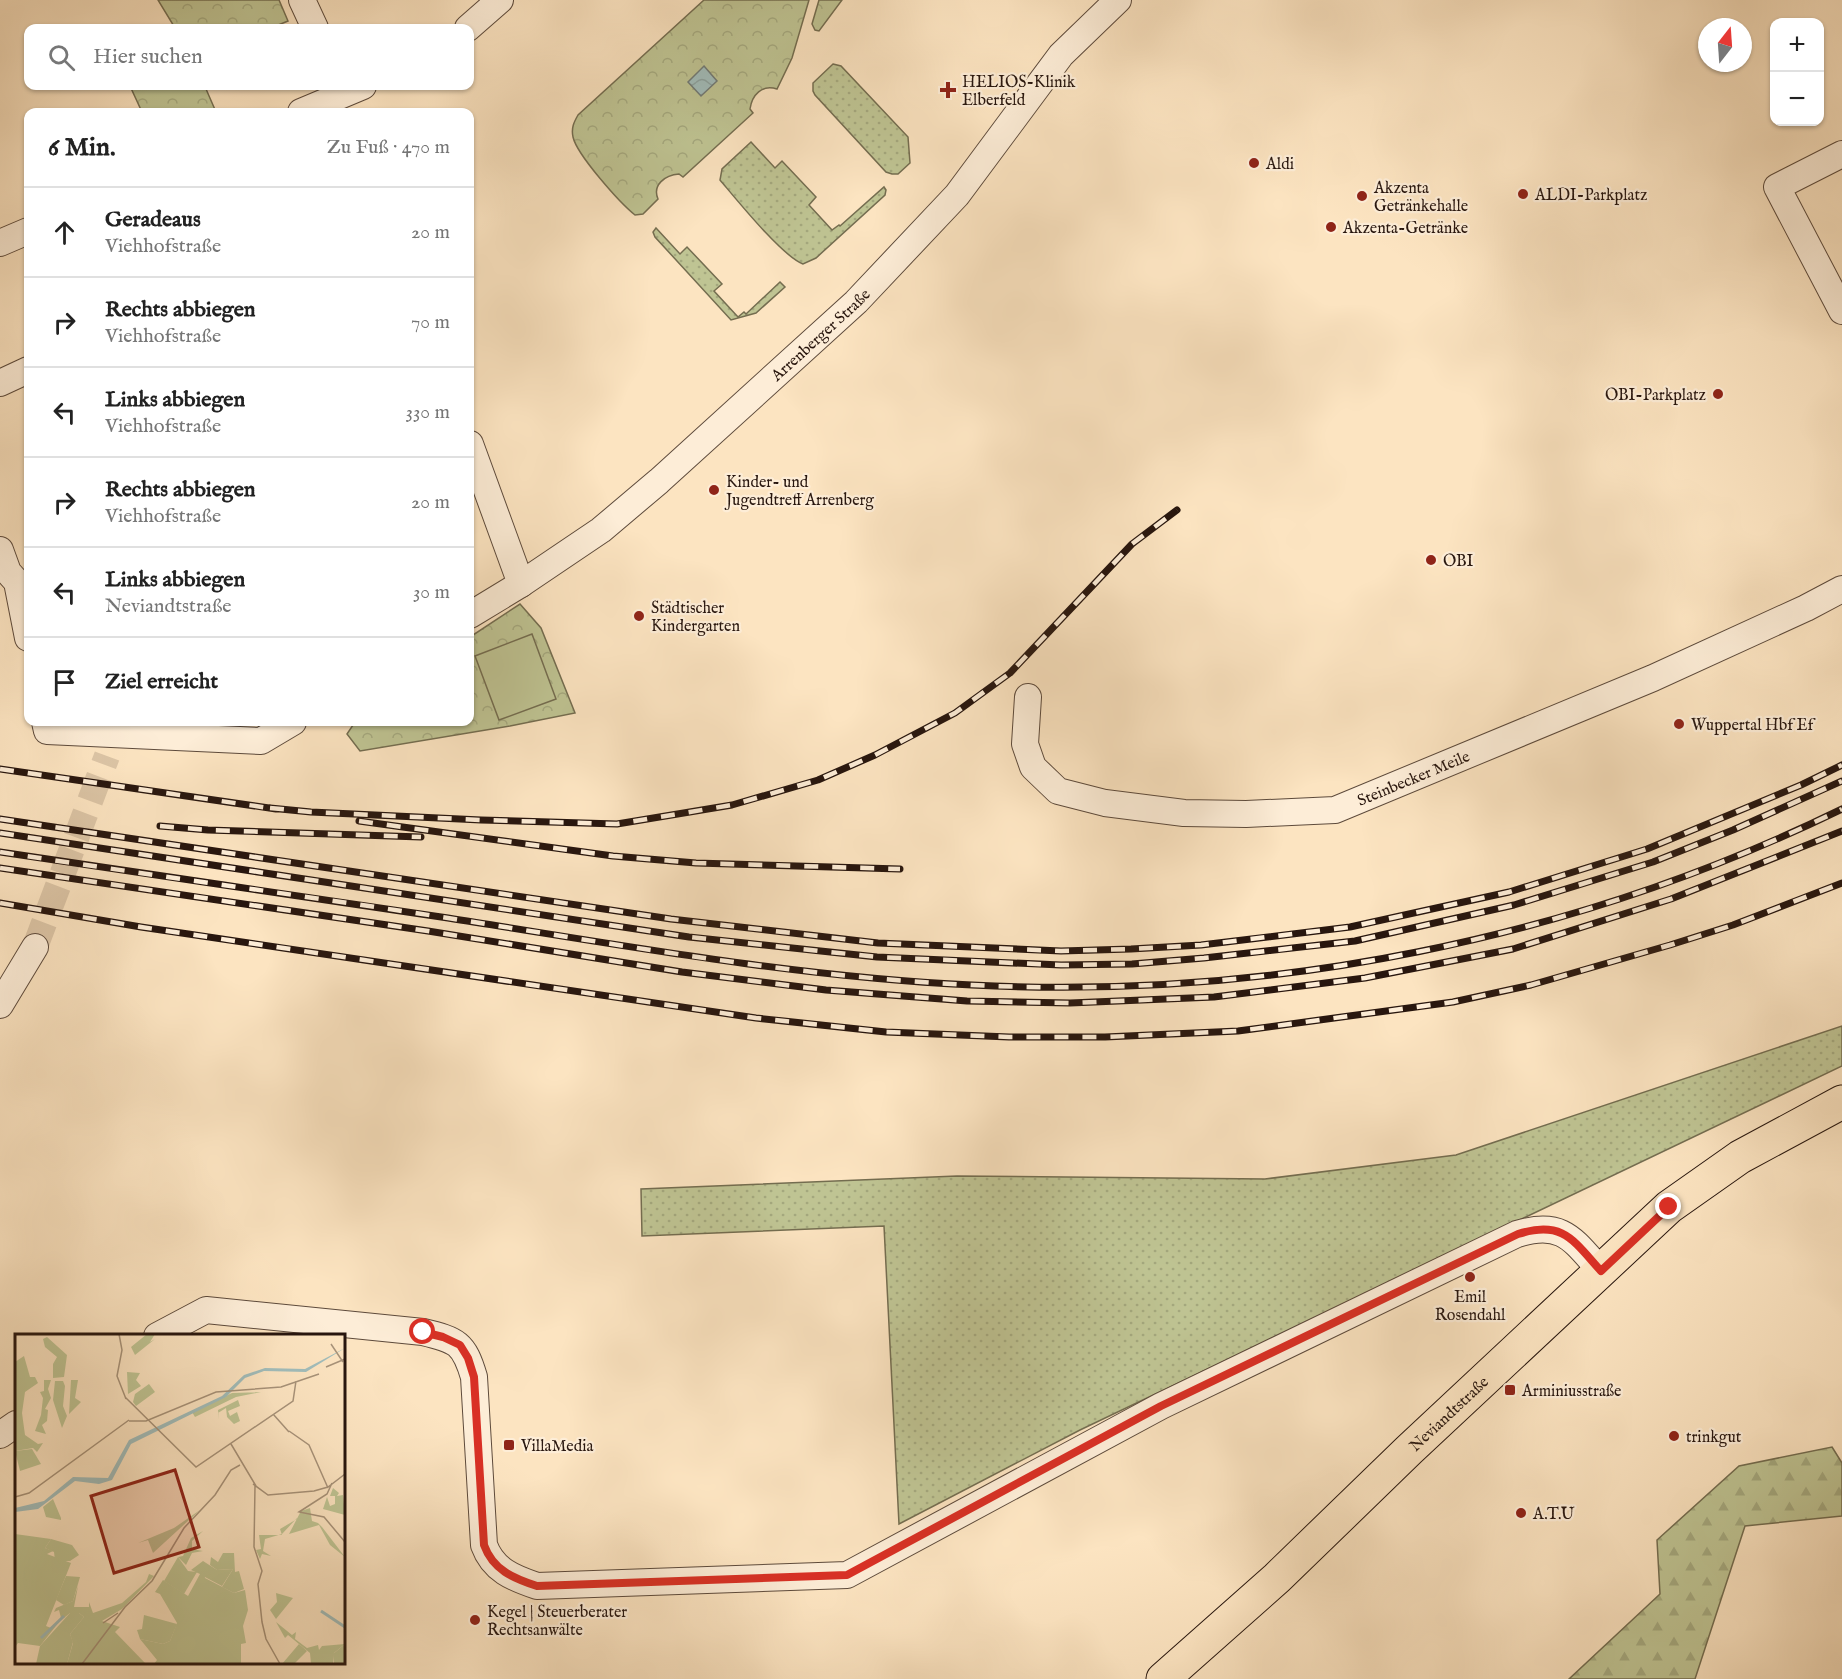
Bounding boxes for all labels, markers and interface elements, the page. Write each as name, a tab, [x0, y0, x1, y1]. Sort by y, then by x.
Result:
north arrow	[1698, 18, 1752, 72]
map controls	[1770, 18, 1824, 126]
button: +	[1770, 18, 1824, 72]
search box	[24, 24, 474, 90]
icon: search	[45, 41, 78, 74]
text: Hier suchen	[93, 43, 203, 71]
button: −	[1770, 72, 1824, 126]
place label: HELIOS-Klinik Elberfeld	[962, 73, 1076, 111]
marker: HELIOS-Klinik Elberfeld	[939, 81, 957, 99]
text: 6 Min.	[48, 131, 115, 164]
text: Zu Fuß · 470 m	[327, 135, 450, 160]
place label: Aldi	[1265, 155, 1294, 175]
marker: Aldi	[1247, 156, 1261, 170]
place label: Akzenta Getränkehalle	[1373, 179, 1468, 217]
place label: ALDI-Parkplatz	[1534, 186, 1647, 206]
marker: ALDI-Parkplatz	[1516, 187, 1530, 201]
marker: Akzenta Getränkehalle	[1355, 189, 1369, 203]
text: Geradeaus	[105, 206, 201, 234]
icon: ahead	[48, 216, 81, 249]
place label: Akzenta-Getränke	[1342, 219, 1468, 239]
text: 20 m	[411, 220, 450, 245]
marker: Akzenta-Getränke	[1324, 220, 1338, 234]
text: Viehhofstraße	[105, 234, 221, 259]
street label: Arrenberger Straße	[767, 285, 875, 387]
text: Rechts abbiegen	[105, 296, 255, 324]
icon: right	[48, 306, 81, 339]
text: 70 m	[411, 310, 450, 335]
text: Viehhofstraße	[105, 324, 221, 349]
text: Links abbiegen	[105, 386, 245, 414]
place label: OBI-Parkplatz	[1605, 386, 1706, 406]
marker: OBI-Parkplatz	[1711, 387, 1725, 401]
icon: left	[48, 396, 81, 429]
text: 330 m	[405, 400, 450, 425]
text: Viehhofstraße	[105, 414, 221, 439]
place label: Kinder- und Jugendtreff Arrenberg	[724, 473, 874, 511]
text: Rechts abbiegen	[105, 476, 255, 504]
marker: Kinder- und Jugendtreff Arrenberg	[707, 483, 721, 497]
icon: right	[48, 486, 81, 519]
text: 20 m	[411, 490, 450, 515]
text: Viehhofstraße	[105, 504, 221, 529]
place label: OBI	[1443, 552, 1474, 572]
marker: OBI	[1424, 553, 1438, 567]
text: Links abbiegen	[105, 566, 245, 594]
icon: left	[48, 576, 81, 609]
text: 30 m	[413, 580, 450, 605]
text: Neviandtstraße	[105, 594, 231, 619]
place label: Städtischer Kindergarten	[651, 599, 740, 637]
marker: Städtischer Kindergarten	[632, 609, 646, 623]
icon: arrive	[48, 666, 81, 699]
text: Ziel erreicht	[105, 668, 218, 696]
place label: Wuppertal Hbf Ef	[1691, 716, 1817, 736]
marker: Wuppertal Hbf Ef	[1672, 717, 1686, 731]
street label: Steinbecker Meile	[1355, 747, 1473, 812]
route end	[1655, 1193, 1681, 1219]
marker: Emil Rosendahl	[1463, 1270, 1477, 1284]
place label: Emil Rosendahl	[1435, 1288, 1506, 1326]
route start	[409, 1318, 435, 1344]
inset map	[15, 1334, 345, 1664]
street label: Neviandtstraße	[1406, 1373, 1493, 1457]
place label: Arminiusstraße	[1521, 1382, 1621, 1402]
marker: Arminiusstraße	[1503, 1383, 1517, 1397]
place label: trinkgut	[1686, 1428, 1742, 1448]
marker: trinkgut	[1667, 1429, 1681, 1443]
place label: VillaMedia	[520, 1437, 593, 1457]
marker: VillaMedia	[502, 1438, 516, 1452]
place label: A.T.U	[1532, 1505, 1575, 1525]
marker: A.T.U	[1514, 1506, 1528, 1520]
place label: Kegel | Steuerberater Rechtsanwälte	[487, 1603, 627, 1641]
marker: Kegel | Steuerberater Rechtsanwälte	[468, 1613, 482, 1627]

